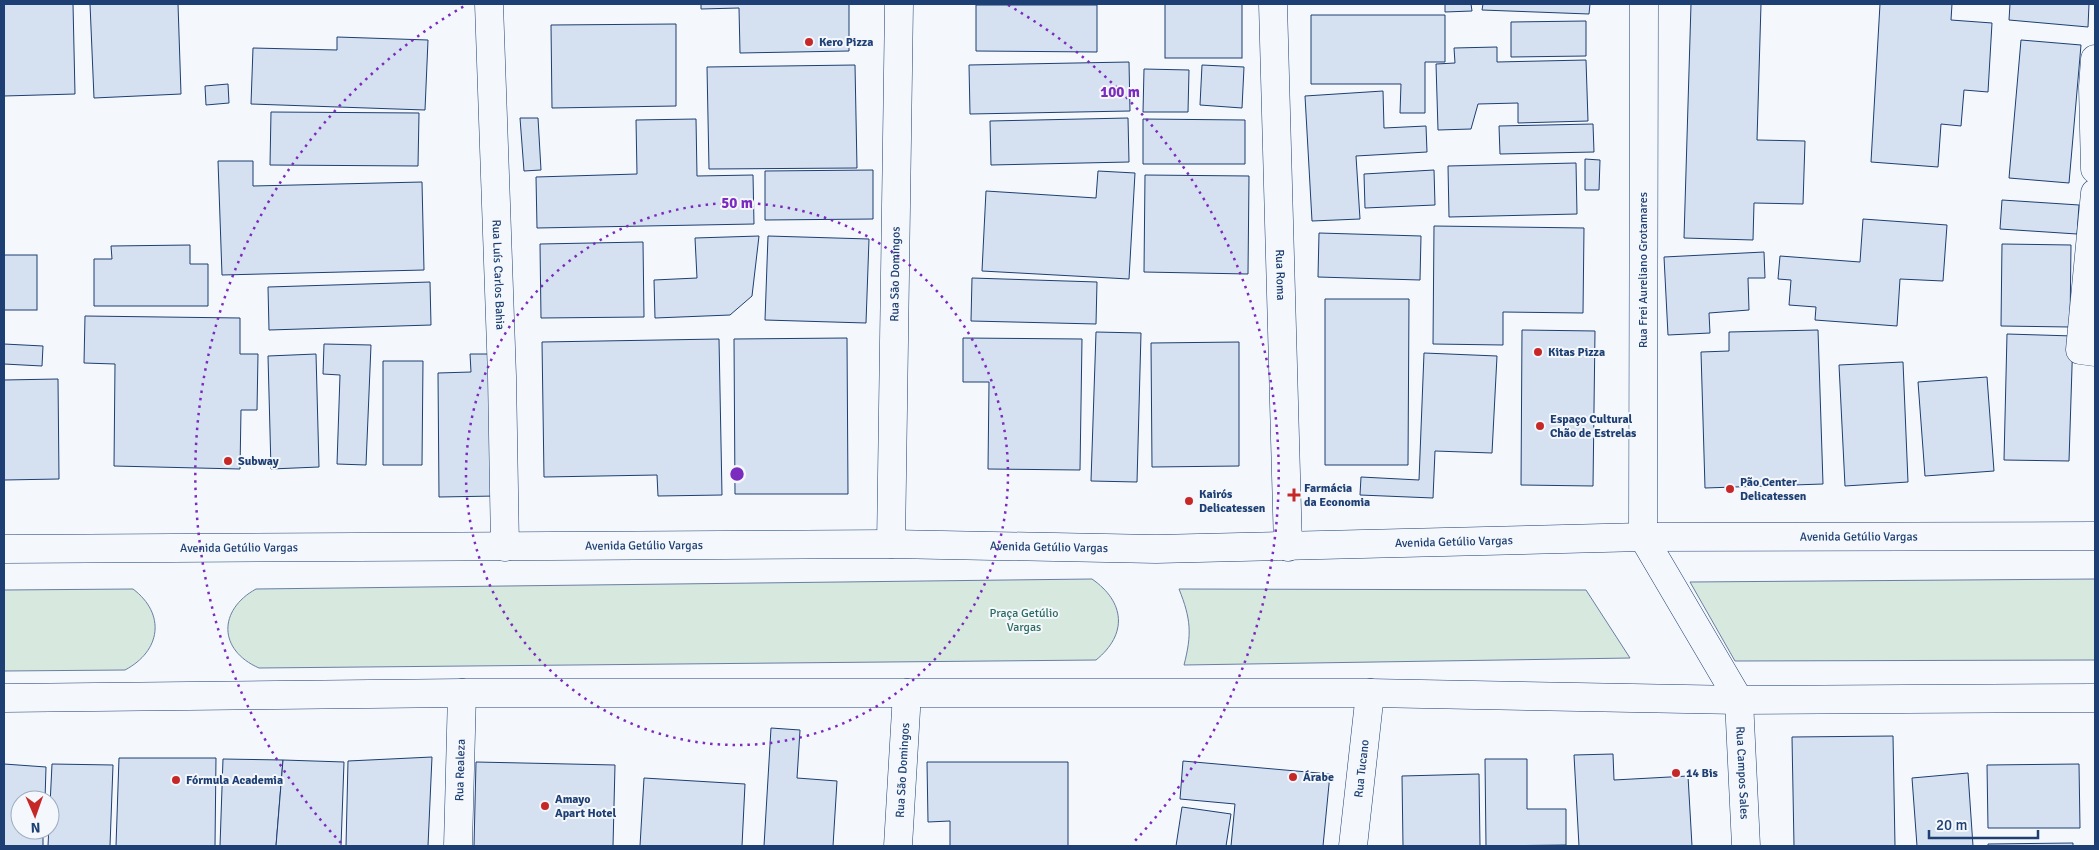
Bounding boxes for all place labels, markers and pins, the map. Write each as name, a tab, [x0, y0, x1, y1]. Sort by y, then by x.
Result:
place label: Kero Pizza	[819, 35, 873, 50]
marker: Kero Pizza	[803, 36, 815, 48]
place label: Kitas Pizza	[1548, 345, 1605, 360]
marker: Kitas Pizza	[1532, 346, 1544, 358]
place label: Espaço Cultural Chão de Estrelas	[1550, 412, 1637, 441]
marker: Espaço Cultural Chão de Estrelas	[1534, 420, 1546, 432]
place label: Subway	[238, 454, 279, 469]
marker: Subway	[222, 455, 234, 467]
centre of rings	[728, 465, 746, 483]
place label: Pão Center Delicatessen	[1740, 475, 1807, 504]
place label: Farmácia da Economia	[1304, 481, 1370, 510]
marker: Pão Center Delicatessen	[1724, 483, 1736, 495]
place label: Kairós Delicatessen	[1199, 487, 1266, 516]
marker: Farmácia da Economia	[1288, 489, 1300, 501]
marker: Kairós Delicatessen	[1183, 495, 1195, 507]
place label: 14 Bis	[1686, 766, 1719, 781]
marker: 14 Bis	[1670, 767, 1682, 779]
place label: Árabe	[1303, 770, 1334, 785]
marker: Árabe	[1287, 771, 1299, 783]
place label: Fórmula Academia	[186, 773, 283, 788]
marker: Fórmula Academia	[170, 774, 182, 786]
place label: Amayo Apart Hotel	[555, 792, 616, 821]
marker: Amayo Apart Hotel	[539, 800, 551, 812]

